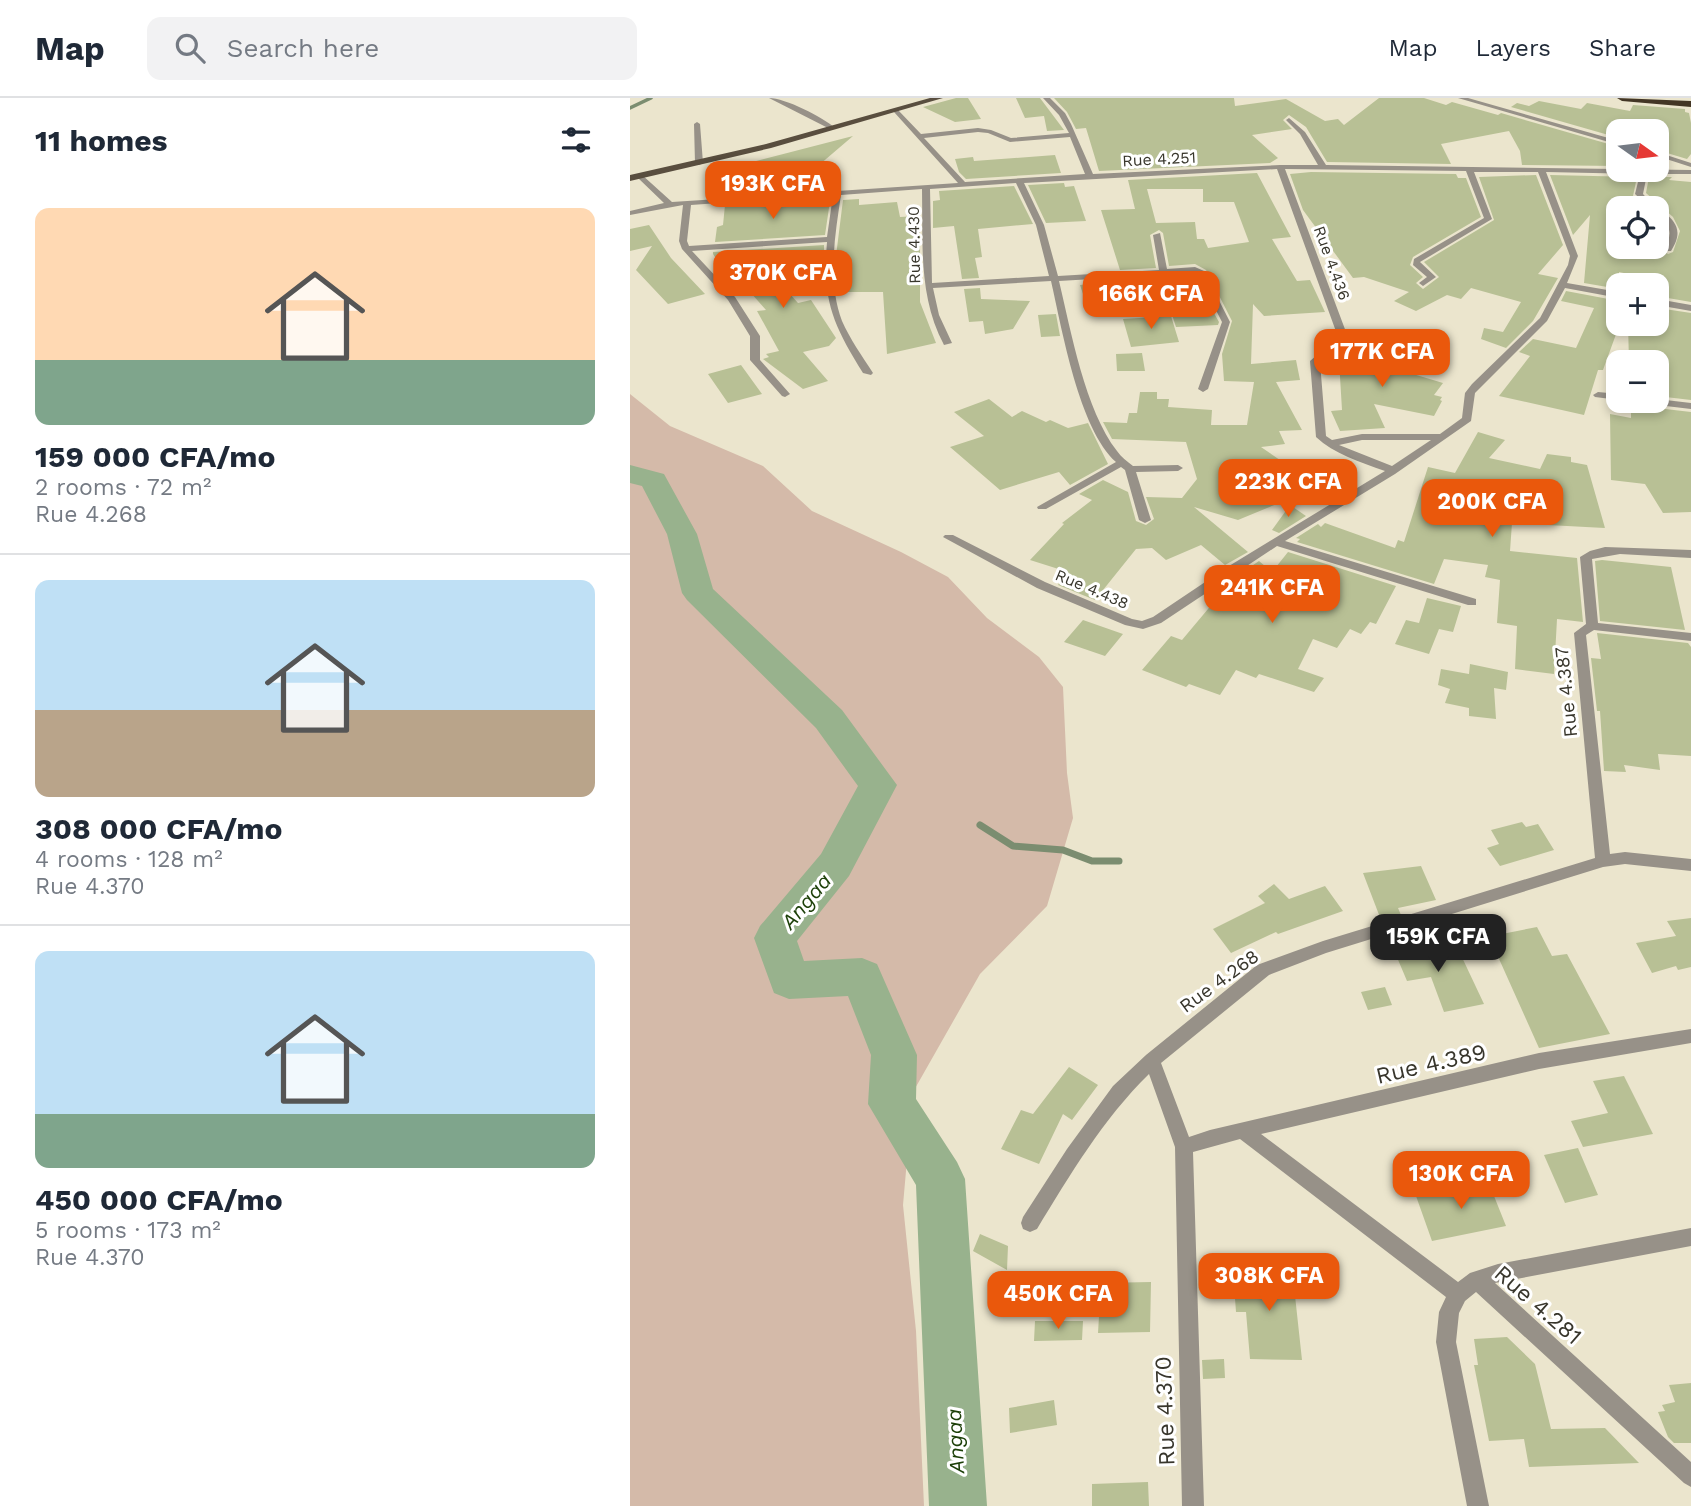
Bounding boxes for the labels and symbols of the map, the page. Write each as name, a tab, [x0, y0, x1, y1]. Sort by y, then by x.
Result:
north arrow	[1606, 119, 1670, 182]
street label: Rue 4.251	[1122, 148, 1196, 170]
pin: 193K CFA	[701, 162, 845, 221]
street label: Rue 4.430	[904, 206, 924, 284]
street label: Rue 4.436	[1310, 223, 1354, 303]
pin: 370K CFA	[711, 250, 855, 310]
pin: 166K CFA	[1079, 272, 1223, 331]
pin: 177K CFA	[1310, 330, 1454, 389]
pin: 223K CFA	[1216, 460, 1360, 519]
pin: 200K CFA	[1420, 480, 1564, 539]
street label: Rue 4.438	[1053, 565, 1131, 613]
pin: 241K CFA	[1200, 566, 1344, 625]
street label: Rue 4.387	[1550, 646, 1582, 738]
water label: Angaa	[775, 868, 836, 935]
pin: 159K CFA	[1366, 914, 1510, 974]
street label: Rue 4.268	[1175, 945, 1263, 1017]
street label: Rue 4.389	[1373, 1038, 1489, 1090]
pin: 130K CFA	[1389, 1152, 1533, 1211]
pin: 308K CFA	[1197, 1254, 1341, 1313]
street label: Rue 4.281	[1489, 1260, 1587, 1350]
pin: 450K CFA	[986, 1272, 1130, 1331]
street label: Rue 4.370	[1150, 1356, 1180, 1466]
water label: Angaa	[941, 1408, 969, 1475]

